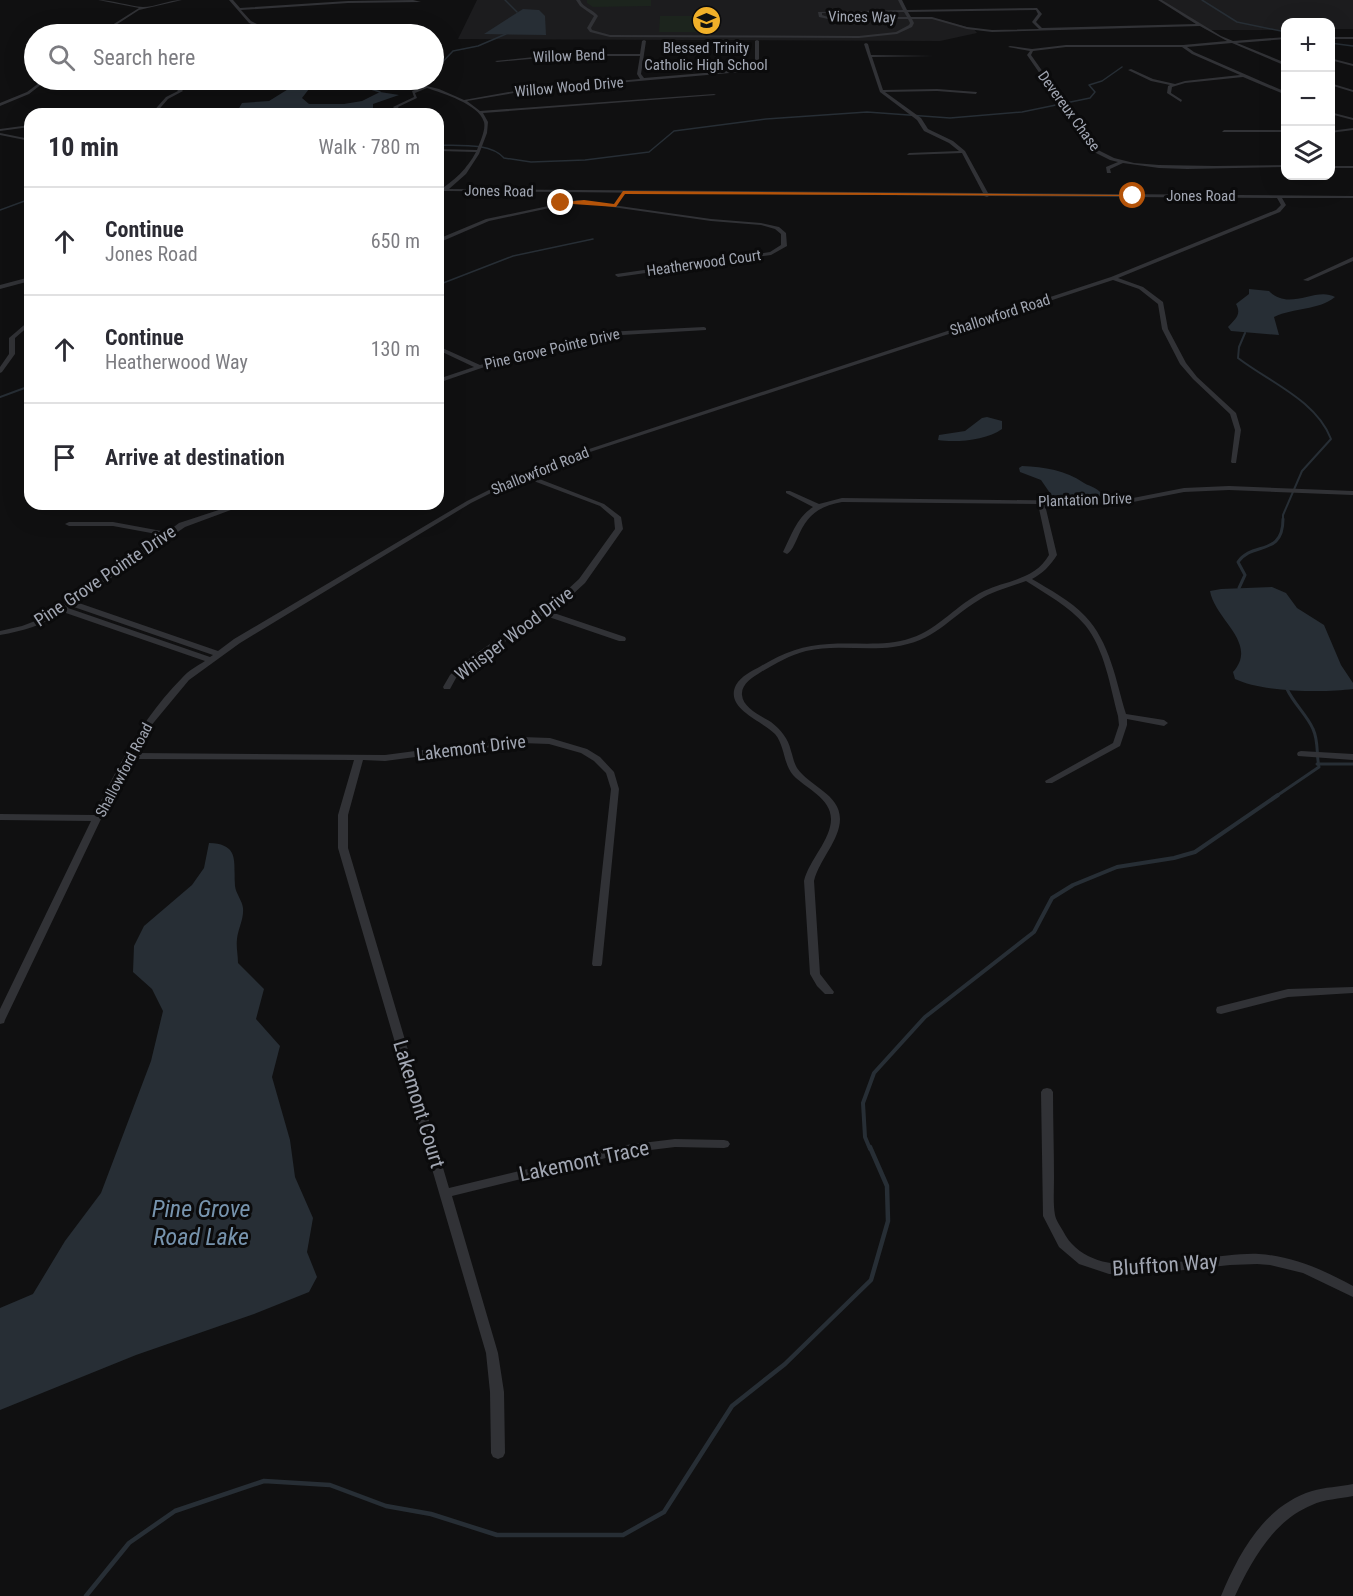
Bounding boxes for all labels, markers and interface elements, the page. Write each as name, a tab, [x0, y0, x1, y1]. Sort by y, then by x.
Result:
school or university icon: Blessed Trinity Catholic High School	[690, 5, 722, 37]
street label: Vinces Way	[828, 7, 896, 27]
map controls	[1281, 18, 1335, 180]
button: +	[1281, 18, 1335, 72]
search box	[24, 24, 444, 90]
place label: Blessed Trinity Catholic High School	[644, 39, 768, 74]
icon: search	[45, 41, 78, 74]
text: Search here	[93, 45, 195, 70]
street label: Willow Bend	[533, 46, 605, 66]
street label: Devereux Chase	[1034, 68, 1104, 154]
button: −	[1281, 72, 1335, 126]
street label: Willow Wood Drive	[514, 73, 624, 101]
button: layers	[1281, 126, 1335, 180]
text: 10 min	[48, 132, 119, 162]
text: Walk · 780 m	[319, 135, 420, 159]
street label: Jones Road	[464, 181, 534, 201]
route start	[1119, 182, 1145, 208]
street label: Jones Road	[1166, 187, 1236, 205]
route end	[547, 189, 573, 215]
text: Continue	[105, 217, 184, 242]
icon: ahead	[48, 225, 81, 258]
text: 650 m	[371, 229, 420, 253]
text: Jones Road	[105, 242, 198, 266]
street label: Heatherwood Court	[646, 246, 762, 280]
street label: Shallowford Road	[948, 290, 1052, 340]
text: Continue	[105, 325, 184, 350]
street label: Pine Grove Pointe Drive	[483, 325, 621, 373]
icon: ahead	[48, 333, 81, 366]
text: 130 m	[371, 337, 420, 361]
text: Heatherwood Way	[105, 350, 248, 374]
icon: arrive	[48, 441, 81, 474]
street label: Shallowford Road	[488, 443, 592, 499]
text: Arrive at destination	[105, 445, 285, 470]
street label: Plantation Drive	[1038, 489, 1132, 511]
street label: Pine Grove Pointe Drive	[30, 520, 179, 631]
street label: Whisper Wood Drive	[451, 582, 577, 685]
street label: Shallowford Road	[92, 720, 156, 820]
street label: Lakemont Drive	[415, 730, 527, 765]
street label: Lakemont Court	[388, 1037, 450, 1171]
street label: Lakemont Trace	[517, 1136, 651, 1186]
water label: Pine Grove Road Lake	[152, 1195, 250, 1251]
street label: Bluffton Way	[1112, 1249, 1219, 1281]

